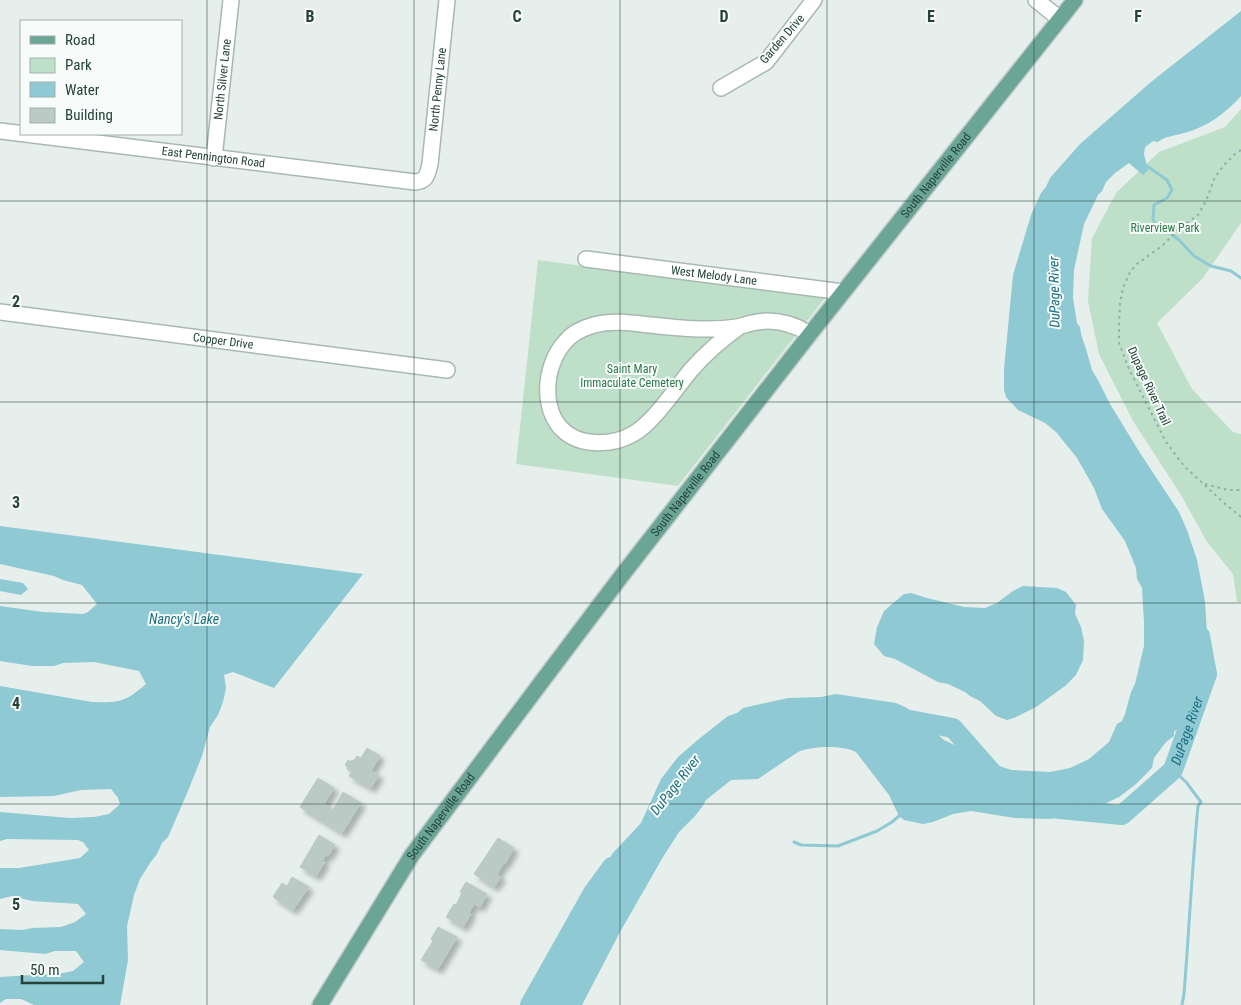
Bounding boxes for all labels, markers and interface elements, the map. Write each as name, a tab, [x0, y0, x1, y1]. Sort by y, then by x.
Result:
text: B	[306, 7, 315, 26]
text: C	[512, 7, 522, 26]
text: D	[719, 7, 729, 26]
text: E	[927, 7, 935, 26]
text: F	[1134, 7, 1142, 26]
street label: Garden Drive	[757, 11, 807, 66]
legend	[20, 20, 182, 135]
text: Road	[65, 31, 95, 49]
street label: North Silver Lane	[211, 38, 234, 121]
street label: North Penny Lane	[426, 47, 449, 132]
text: Park	[65, 56, 92, 74]
text: Water	[65, 81, 100, 99]
text: Building	[65, 106, 113, 124]
street label: South Naperville Road	[898, 130, 974, 221]
street label: East Pennington Road	[161, 144, 266, 171]
park label: Riverview Park	[1130, 221, 1200, 235]
water label: DuPage River	[1045, 255, 1063, 328]
street label: West Melody Lane	[670, 263, 758, 288]
text: 2	[12, 292, 20, 311]
street label: Copper Drive	[192, 330, 255, 352]
street label: Dupage River Trail	[1125, 344, 1173, 428]
park label: Saint Mary Immaculate Cemetery	[580, 362, 684, 390]
street label: South Naperville Road	[648, 448, 723, 539]
text: 3	[12, 493, 20, 512]
water label: Nancy's Lake	[149, 611, 219, 627]
text: 4	[12, 694, 20, 713]
water label: DuPage River	[1167, 694, 1207, 767]
water label: DuPage River	[647, 751, 704, 818]
street label: South Naperville Road	[404, 770, 478, 862]
text: 5	[12, 895, 20, 914]
scale bar	[22, 952, 104, 984]
text: 50 m	[30, 961, 60, 979]

